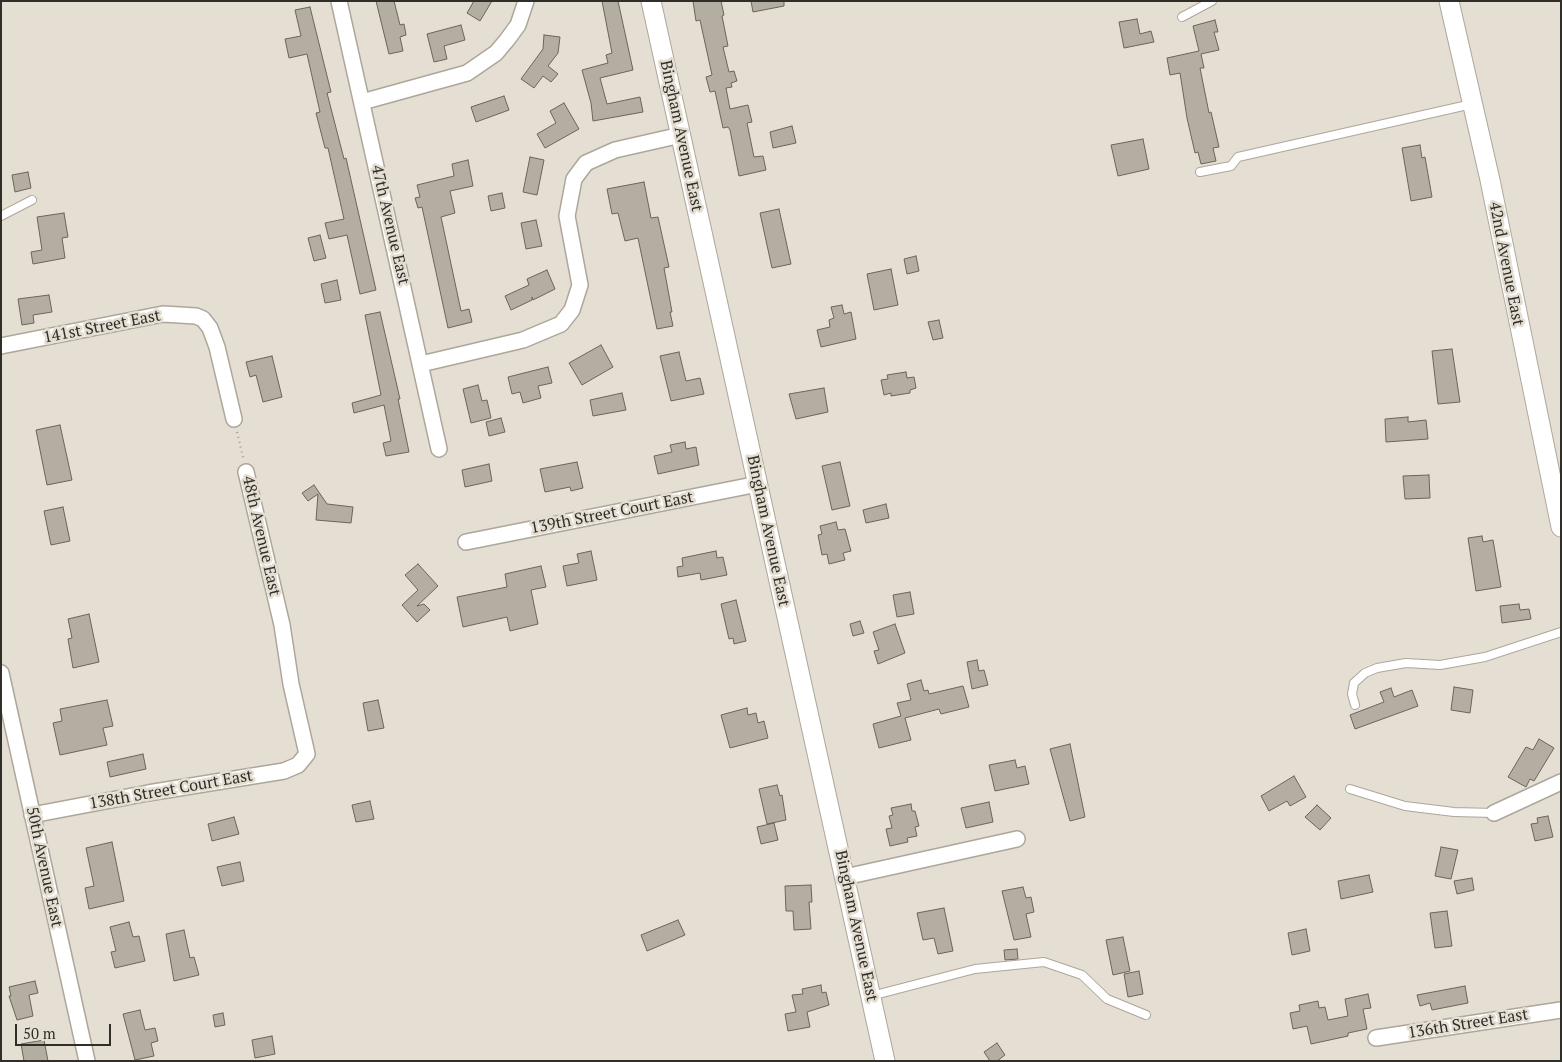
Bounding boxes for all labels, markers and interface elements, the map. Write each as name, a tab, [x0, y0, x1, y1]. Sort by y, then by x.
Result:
street label: Bingham Avenue East	[656, 59, 706, 213]
street label: 47th Avenue East	[367, 163, 413, 287]
street label: 42nd Avenue East	[1485, 200, 1527, 328]
street label: 141st Street East	[42, 306, 162, 348]
street label: Bingham Avenue East	[743, 454, 793, 608]
street label: 48th Avenue East	[238, 474, 284, 598]
street label: 139th Street Court East	[529, 488, 695, 538]
street label: 138th Street Court East	[88, 766, 254, 814]
street label: 50th Avenue East	[22, 805, 66, 929]
street label: Bingham Avenue East	[831, 849, 881, 1003]
street label: 136th Street East	[1406, 1005, 1530, 1043]
scale bar	[18, 1014, 114, 1046]
text: 50 m	[23, 1023, 56, 1043]

